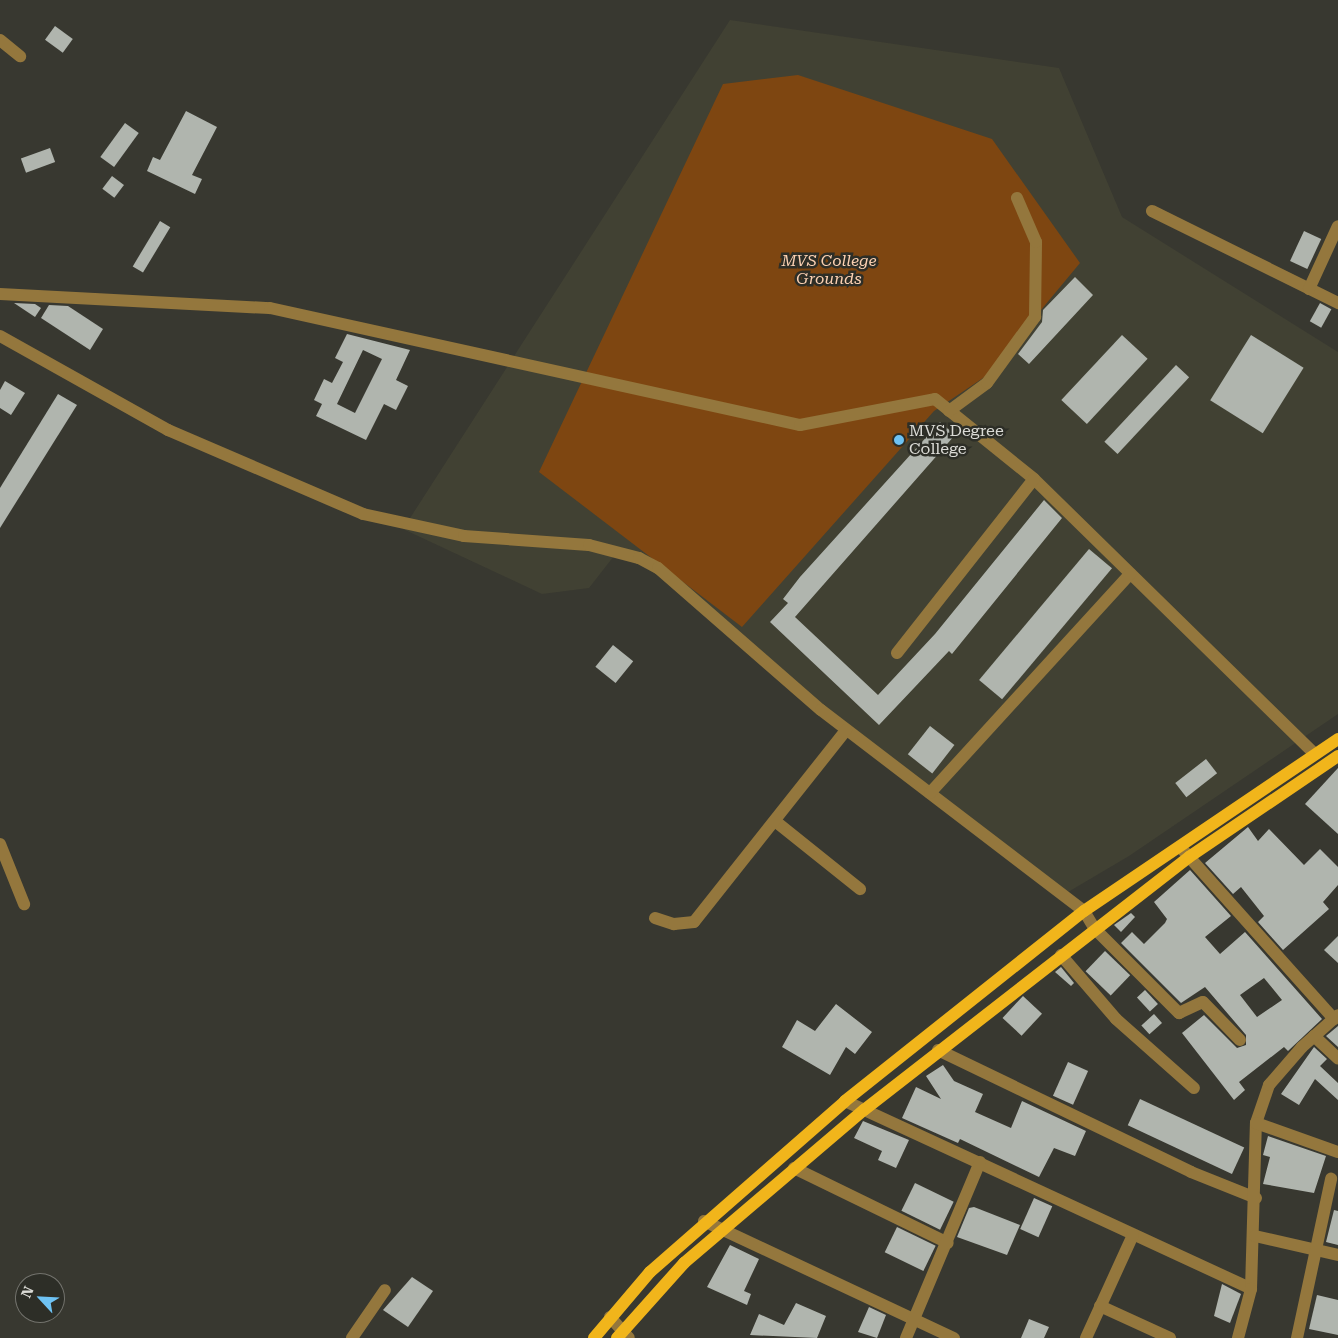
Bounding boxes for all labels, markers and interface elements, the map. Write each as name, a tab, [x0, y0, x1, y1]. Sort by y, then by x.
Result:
park label: MVS College Grounds	[781, 251, 877, 289]
place label: MVS Degree College	[909, 421, 1004, 459]
marker: MVS Degree College	[893, 434, 905, 446]
north arrow	[15, 1273, 65, 1323]
text: N	[18, 1284, 37, 1300]

